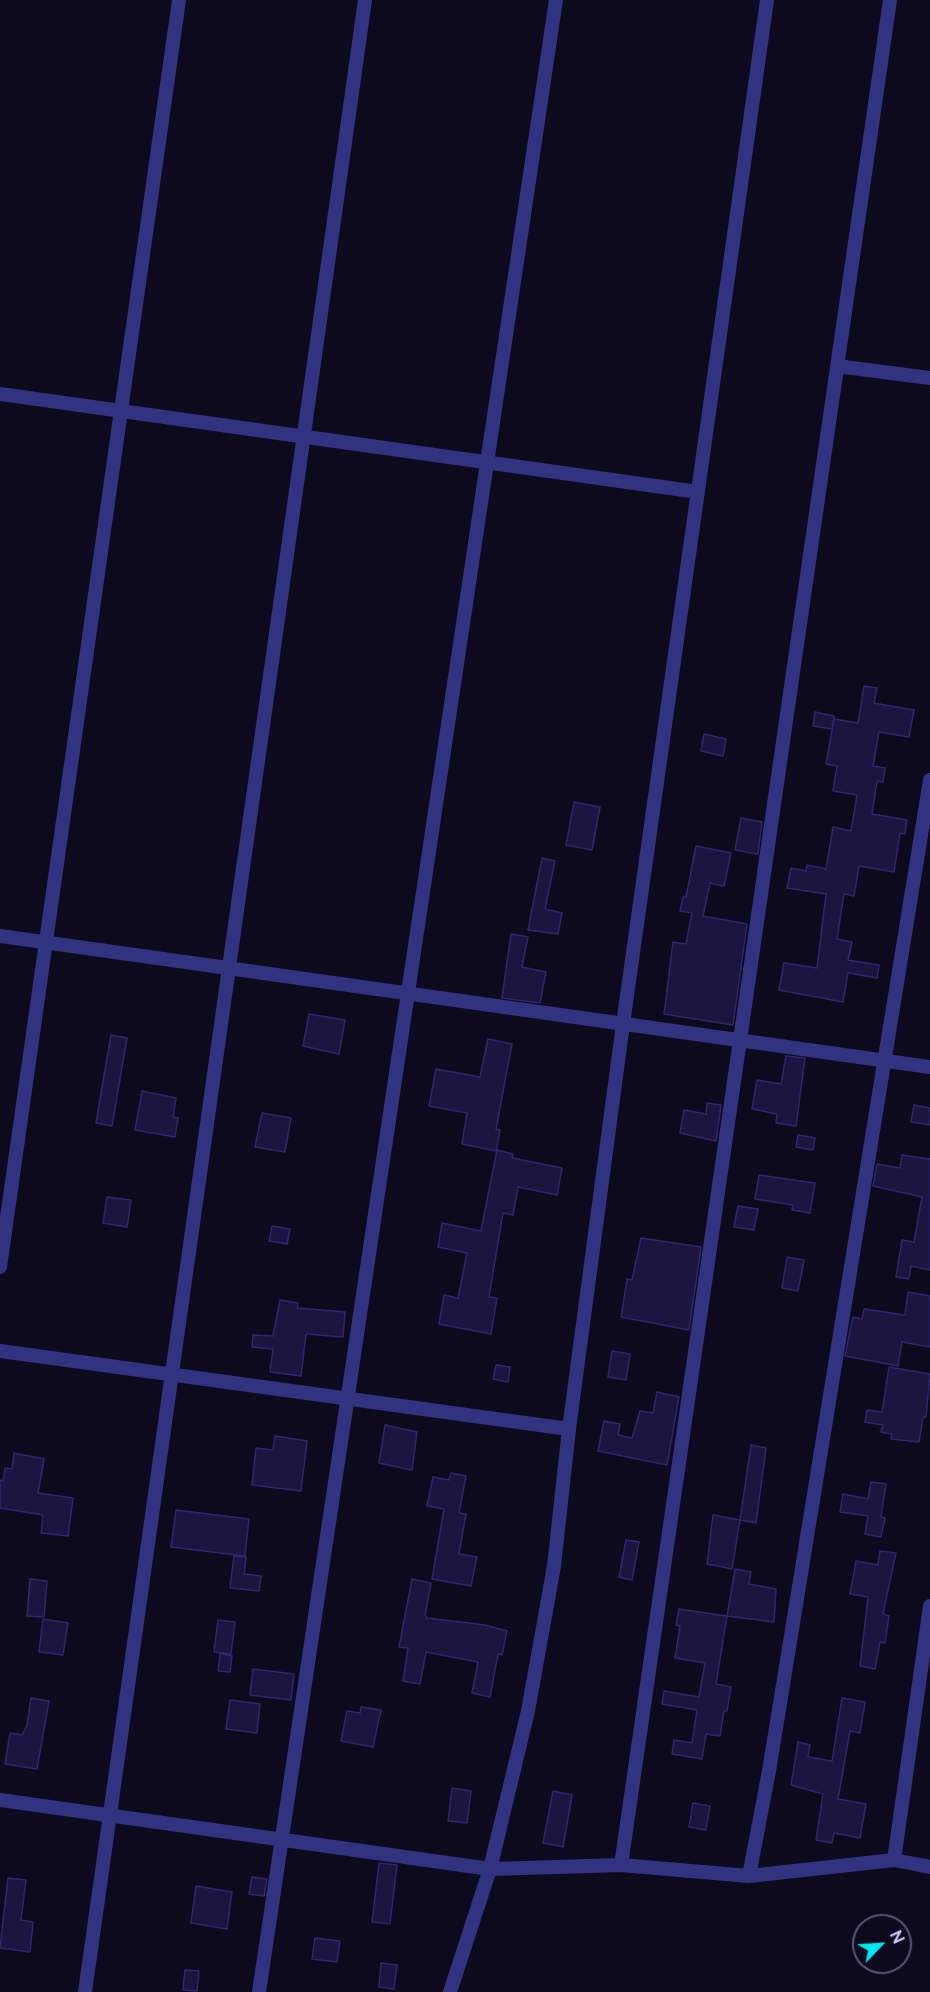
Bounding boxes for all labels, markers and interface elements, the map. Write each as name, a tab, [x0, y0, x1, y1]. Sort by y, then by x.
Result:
north arrow	[852, 1914, 912, 1974]
text: N	[886, 1927, 908, 1947]

